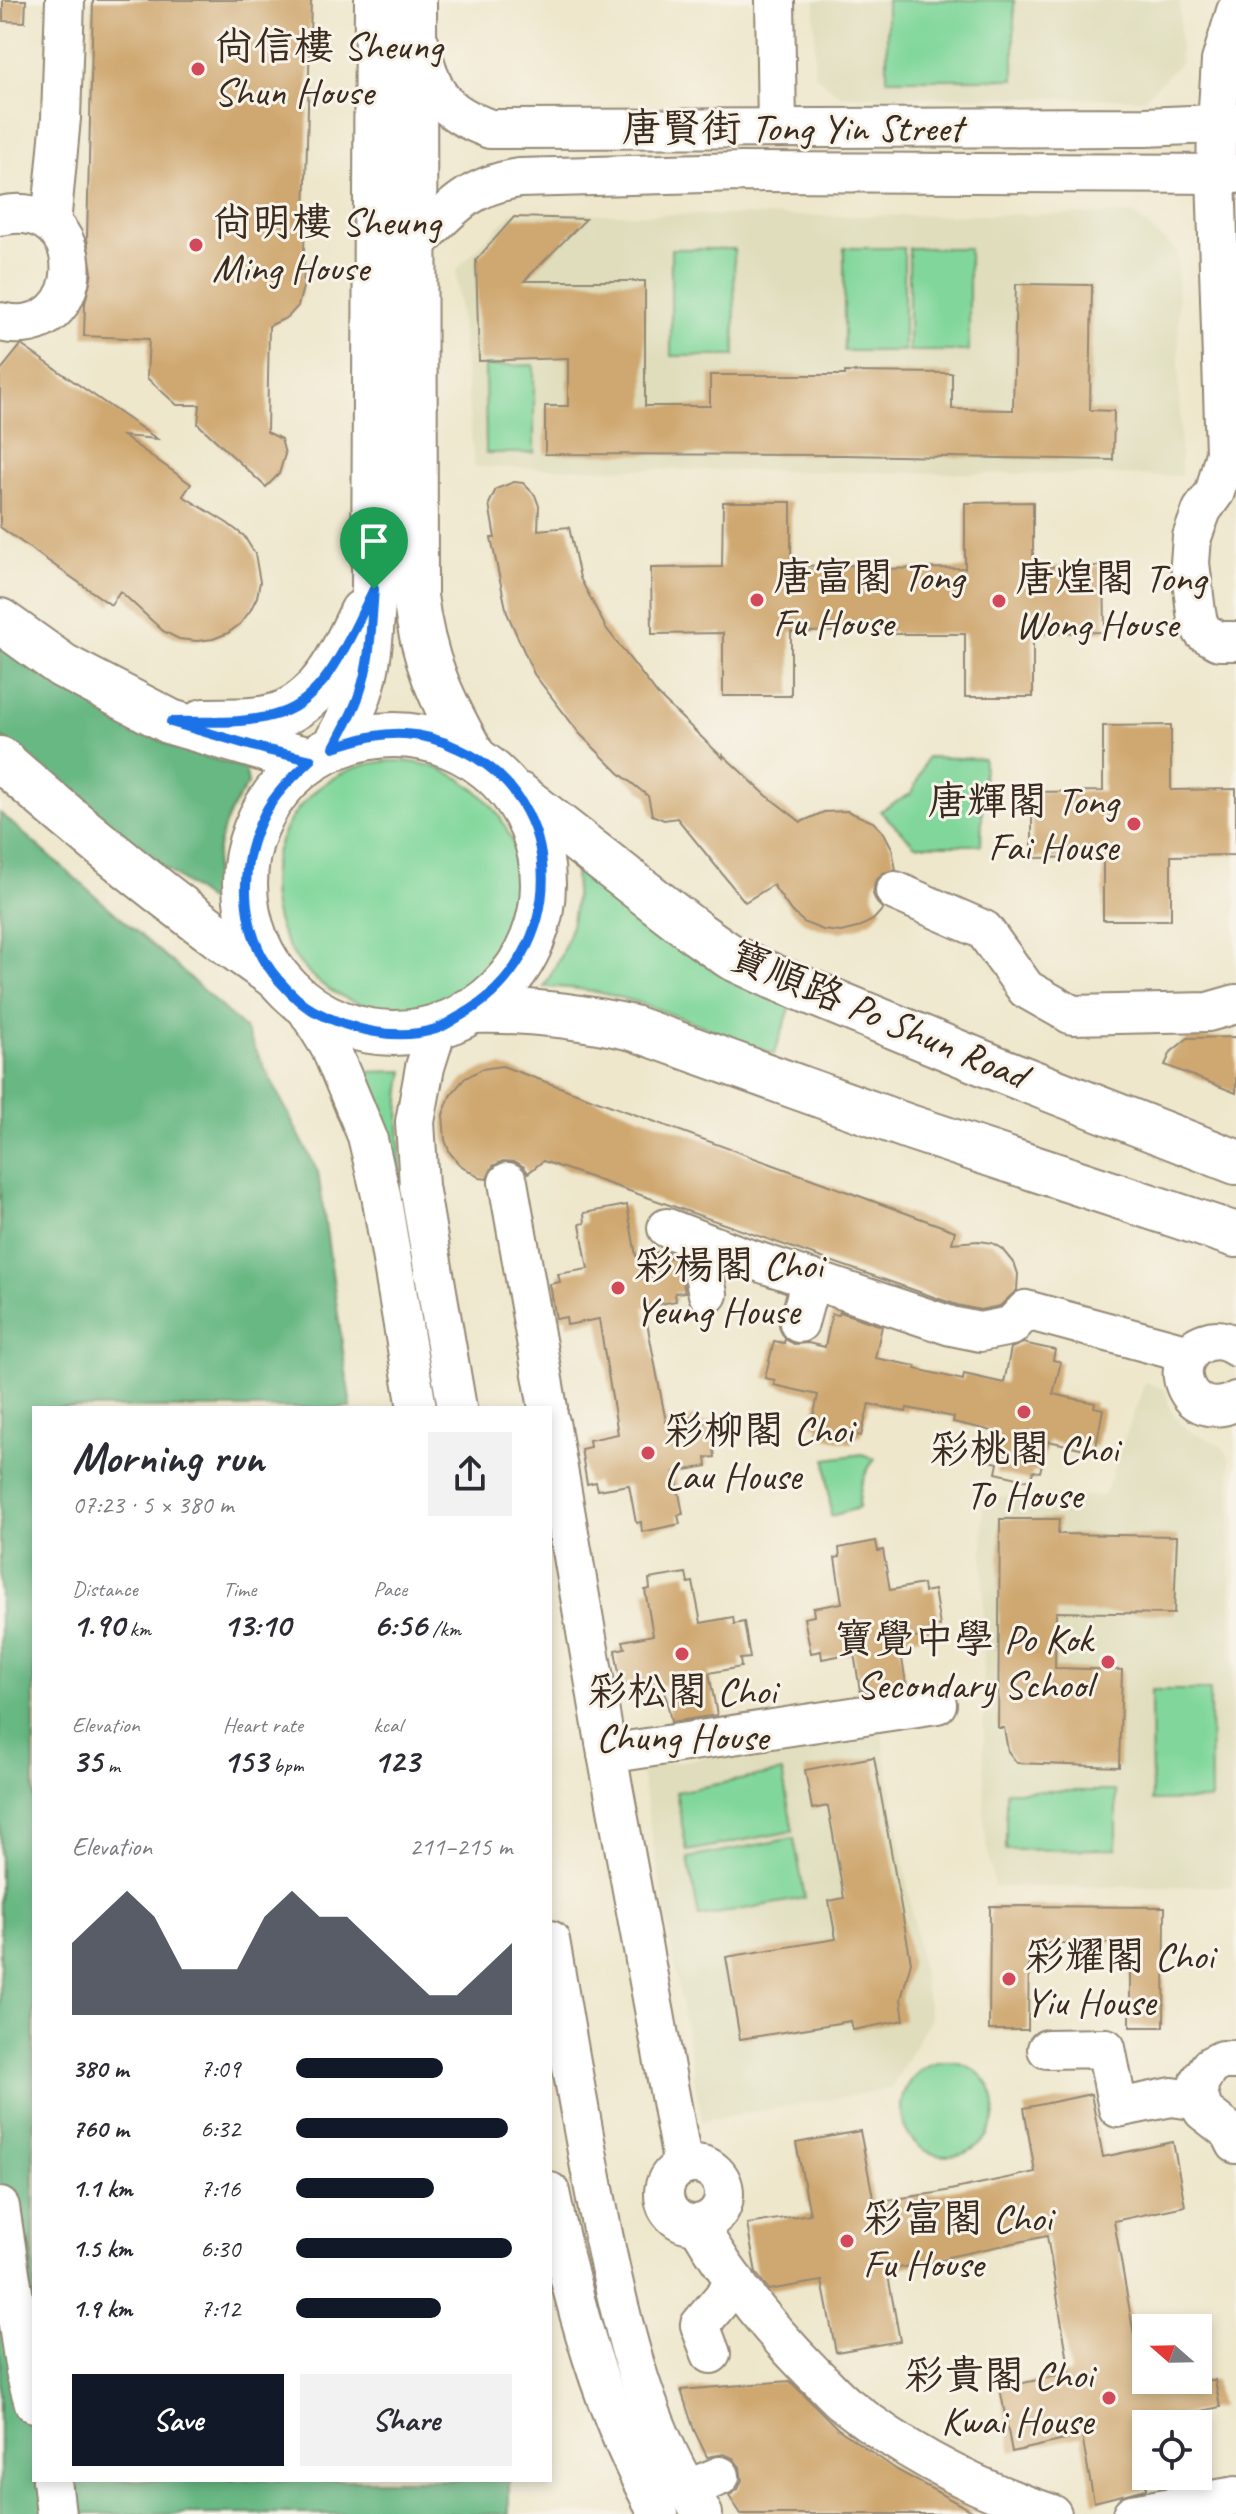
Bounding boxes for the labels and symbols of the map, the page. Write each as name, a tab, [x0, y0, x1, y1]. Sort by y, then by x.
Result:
place label: 尚信樓 Sheung Shun House	[214, 21, 445, 117]
marker: 尚信樓 Sheung Shun House	[189, 60, 207, 78]
street label: 唐賢街 Tong Yin Street	[621, 103, 968, 153]
place label: 尚明樓 Sheung Ming House	[212, 197, 443, 293]
marker: 尚明樓 Sheung Ming House	[187, 236, 205, 254]
pin	[340, 507, 408, 589]
place label: 唐富閣 Tong Fu House	[773, 552, 967, 648]
place label: 唐煌閣 Tong Wong House	[1015, 553, 1209, 649]
marker: 唐富閣 Tong Fu House	[748, 591, 766, 609]
marker: 唐煌閣 Tong Wong House	[990, 592, 1008, 610]
place label: 唐輝閣 Tong Fai House	[927, 776, 1121, 872]
marker: 唐輝閣 Tong Fai House	[1125, 815, 1143, 833]
street label: 寶順路 Po Shun Road	[722, 930, 1039, 1102]
place label: 彩楊閣 Choi Yeung House	[634, 1240, 827, 1336]
marker: 彩楊閣 Choi Yeung House	[609, 1279, 627, 1297]
marker: 彩桃閣 Choi To House	[1015, 1403, 1033, 1421]
place label: 彩柳閣 Choi Lau House	[664, 1405, 857, 1501]
place label: 彩桃閣 Choi To House	[930, 1424, 1123, 1520]
marker: 彩柳閣 Choi Lau House	[639, 1444, 657, 1462]
place label: 寶覺中學 Po Kok Secondary School	[834, 1614, 1098, 1710]
marker: 彩松閣 Choi Chung House	[673, 1645, 691, 1663]
marker: 寶覺中學 Po Kok Secondary School	[1099, 1653, 1117, 1671]
place label: 彩松閣 Choi Chung House	[588, 1666, 781, 1762]
place label: 彩耀閣 Choi Yiu House	[1025, 1931, 1218, 2027]
marker: 彩耀閣 Choi Yiu House	[1000, 1970, 1018, 1988]
place label: 彩富閣 Choi Fu House	[863, 2193, 1056, 2289]
marker: 彩富閣 Choi Fu House	[838, 2232, 856, 2250]
north arrow	[1132, 2314, 1212, 2394]
place label: 彩貴閣 Choi Kwai House	[904, 2350, 1098, 2446]
marker: 彩貴閣 Choi Kwai House	[1100, 2389, 1118, 2407]

